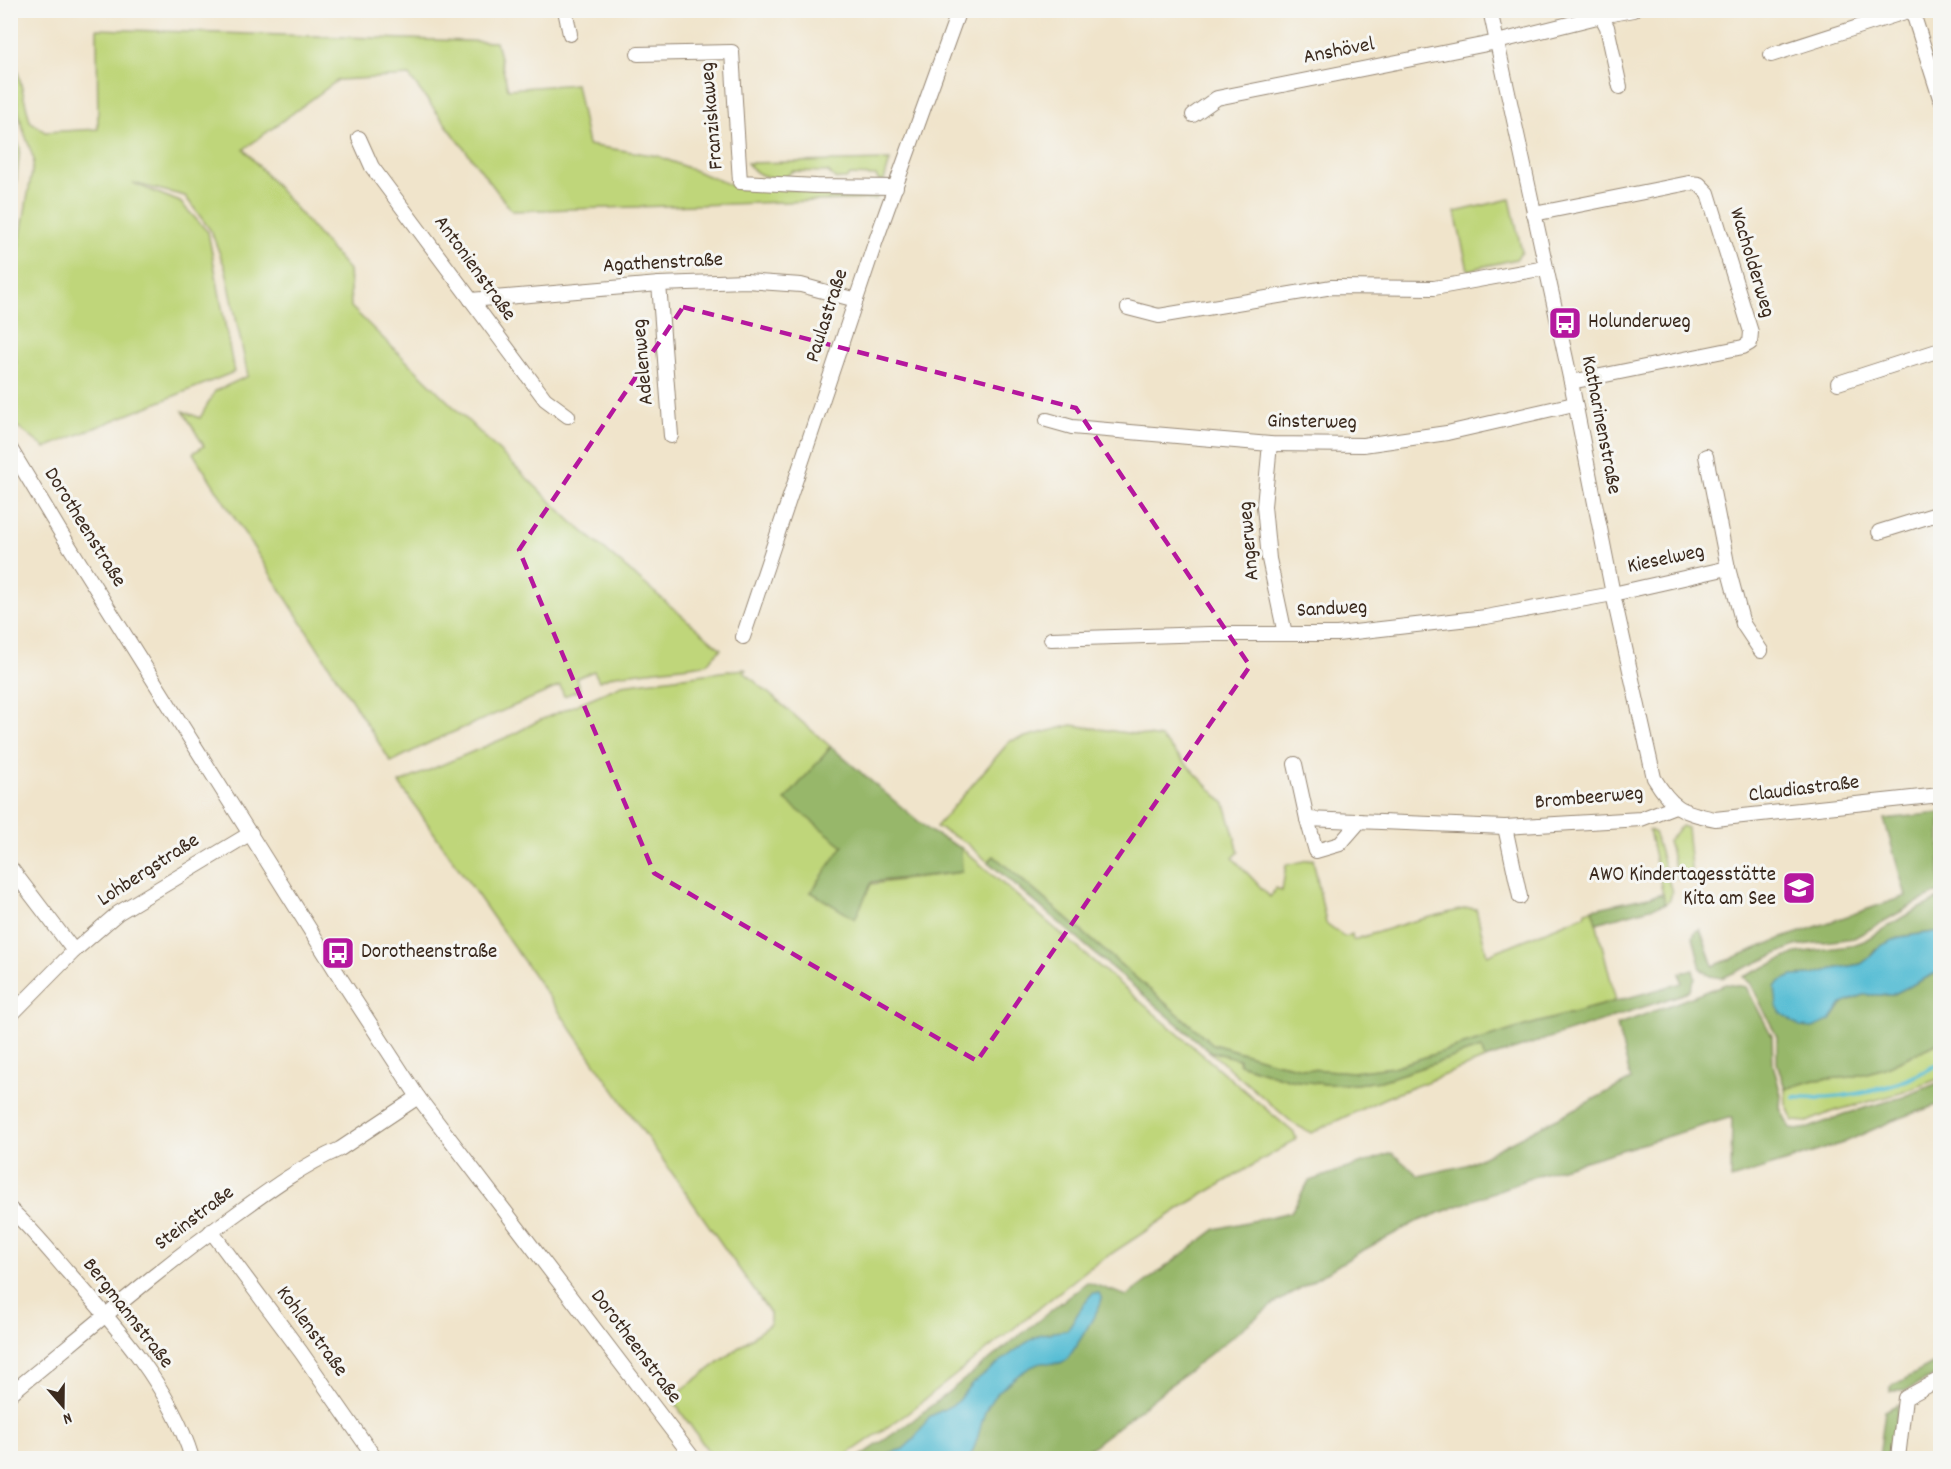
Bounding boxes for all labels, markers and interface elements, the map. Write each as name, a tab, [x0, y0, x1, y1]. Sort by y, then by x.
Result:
street label: Anshövel	[1301, 30, 1377, 74]
street label: Franziskaweg	[693, 61, 733, 171]
street label: Wacholderweg	[1720, 205, 1782, 321]
street label: Antonienstraße	[425, 210, 523, 328]
street label: Agathenstraße	[602, 246, 724, 282]
street label: Paulastraße	[799, 265, 857, 367]
bus stop icon: Holunderweg	[1547, 305, 1583, 341]
place label: Holunderweg	[1588, 308, 1691, 338]
street label: Adelenweg	[625, 318, 663, 406]
street label: Katharinenstraße	[1572, 353, 1628, 497]
street label: Ginsterweg	[1267, 407, 1357, 439]
street label: Dorotheenstraße	[35, 462, 133, 594]
street label: Angerweg	[1232, 500, 1268, 582]
street label: Kieselweg	[1625, 537, 1707, 583]
street label: Sandweg	[1296, 593, 1368, 627]
street label: Claudiastraße	[1747, 768, 1861, 812]
street label: Brombeerweg	[1533, 779, 1645, 819]
street label: Lohbergstraße	[92, 827, 206, 915]
place label: AWO Kindertagesstätte Kita am See	[1589, 861, 1776, 915]
school or university icon: AWO Kindertagesstätte Kita am See	[1781, 870, 1817, 906]
bus stop icon: Dorotheenstraße	[320, 935, 356, 971]
place label: Dorotheenstraße	[361, 938, 497, 968]
street label: Steinstraße	[149, 1179, 241, 1259]
street label: Bergmannstraße	[74, 1252, 180, 1376]
street label: Kohlenstraße	[268, 1280, 354, 1384]
street label: Dorotheenstraße	[582, 1284, 688, 1410]
north arrow	[33, 1376, 93, 1436]
text: N	[60, 1406, 75, 1430]

